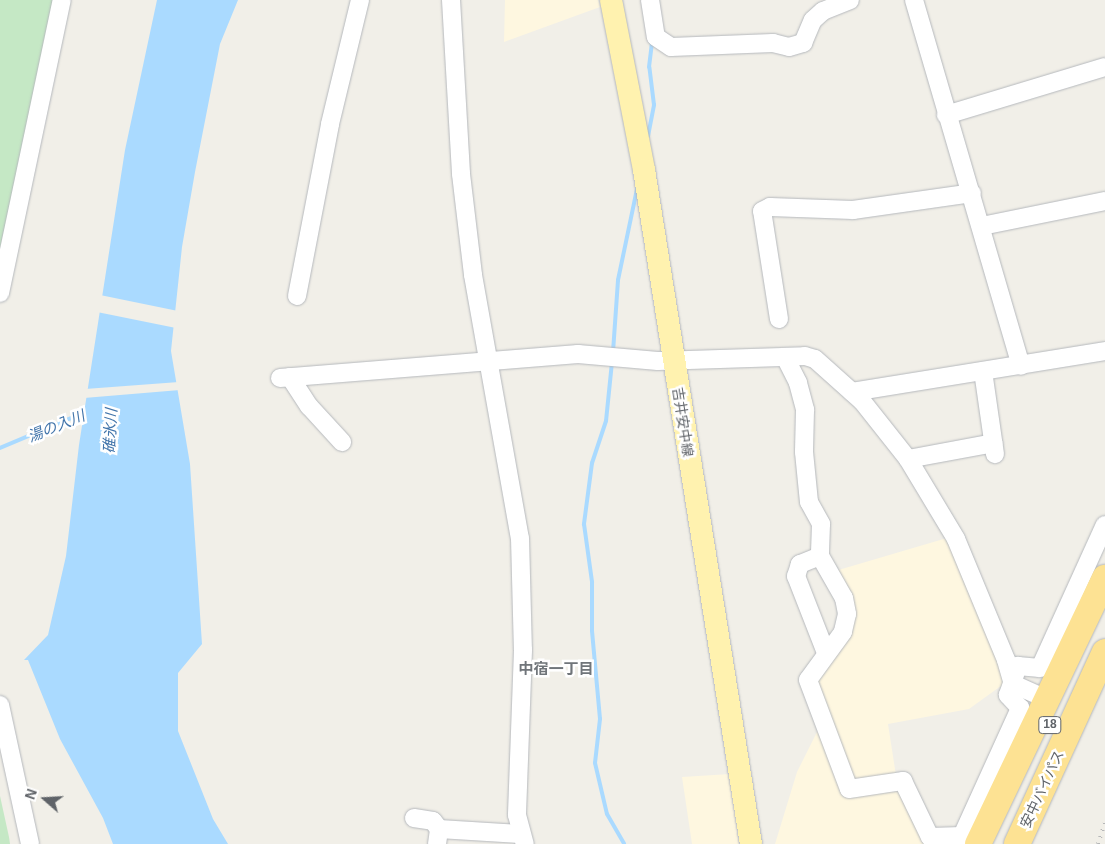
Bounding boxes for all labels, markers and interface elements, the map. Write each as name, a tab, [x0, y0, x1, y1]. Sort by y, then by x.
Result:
street label: 吉井安中線	[669, 386, 697, 458]
water label: 湯の入川	[25, 406, 87, 446]
water label: 碓氷川	[100, 408, 120, 454]
district label: 中宿一丁目	[519, 660, 593, 678]
road number: 18	[1038, 716, 1062, 734]
street label: 安中バイパス	[1017, 747, 1067, 831]
north arrow	[20, 774, 70, 824]
text: N	[22, 787, 40, 802]

